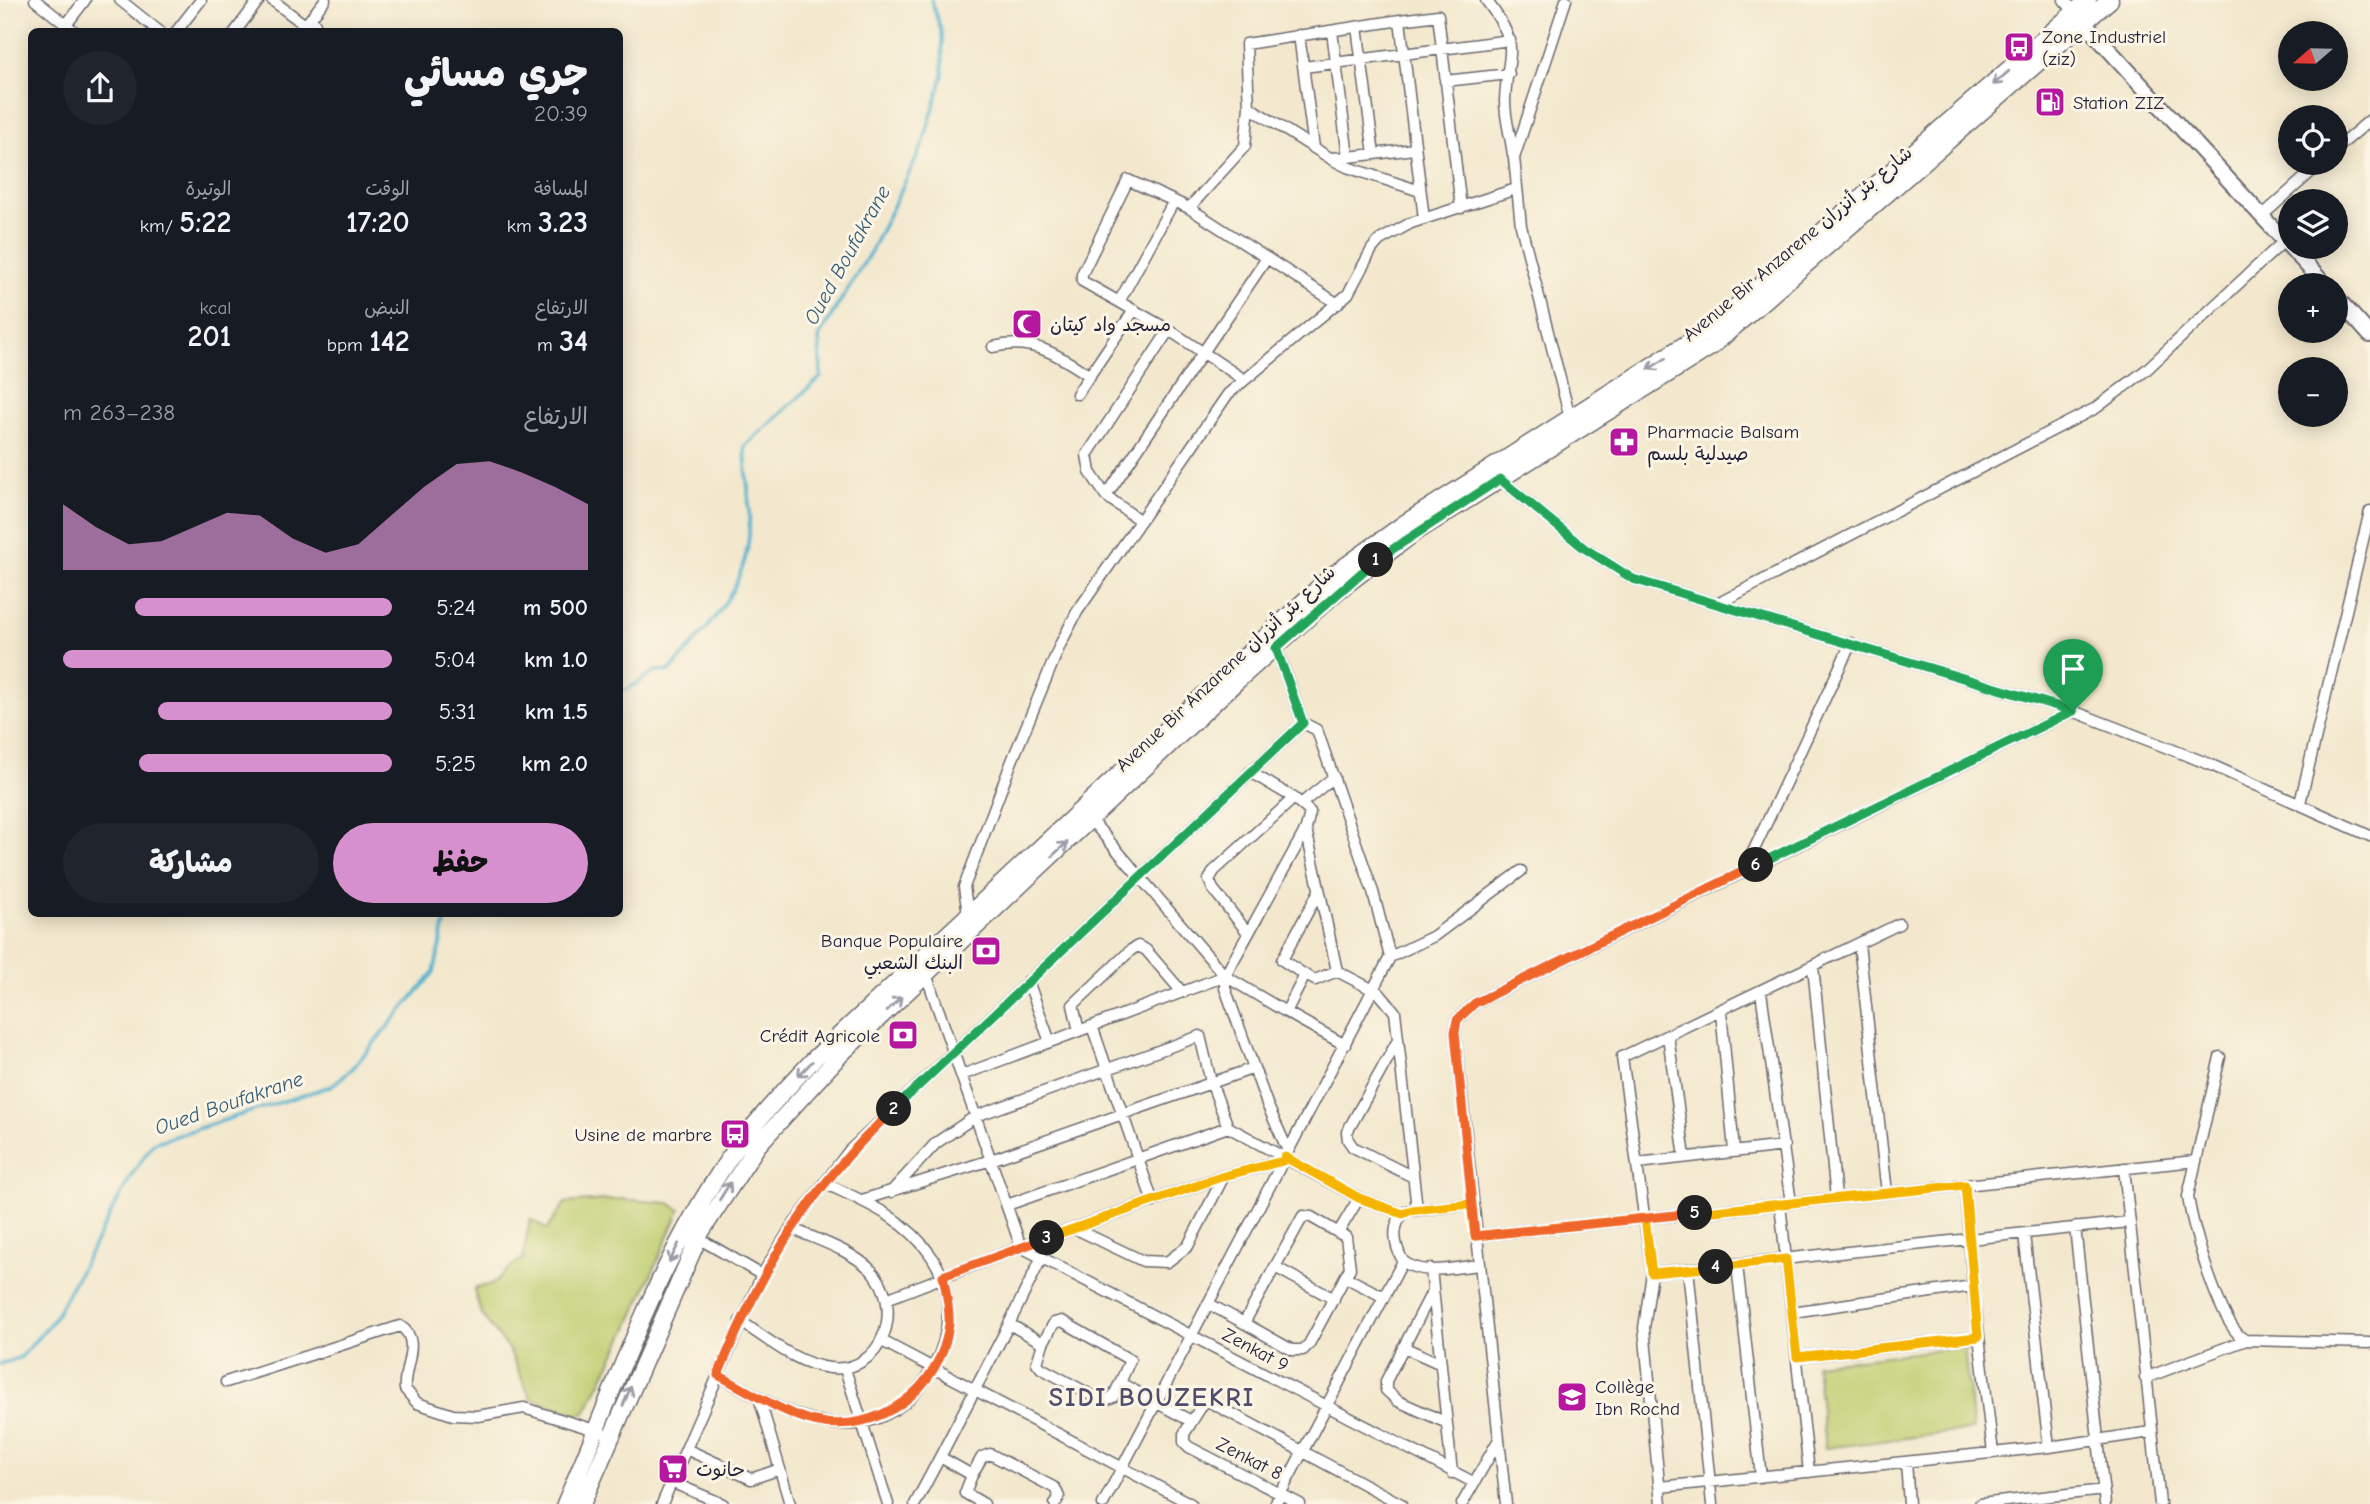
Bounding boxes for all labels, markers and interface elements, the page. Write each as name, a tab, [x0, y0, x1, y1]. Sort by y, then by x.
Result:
north arrow	[2278, 21, 2348, 91]
map controls	[2278, 21, 2348, 427]
place label: Zone Industriel (ziz)	[2042, 26, 2166, 70]
bus stop icon: Zone Industriel (ziz)	[2002, 30, 2036, 64]
button: share	[63, 51, 137, 125]
text: جري مسائي	[404, 52, 588, 96]
one-way arrow	[1992, 70, 2010, 86]
fuel station icon: Station ZIZ	[2033, 85, 2067, 119]
place label: Station ZIZ	[2073, 92, 2164, 114]
text: 20:39	[534, 100, 588, 127]
button: locate	[2278, 105, 2348, 175]
street label: Avenue Bir Anzarene شارع بئر أنزران	[1679, 141, 1918, 348]
text: الوتيرة	[185, 178, 231, 200]
text: الوقت	[365, 178, 410, 200]
text: المسافة	[534, 178, 588, 200]
water label: Oued Boufakrane	[799, 181, 895, 329]
button: layers	[2278, 189, 2348, 259]
text: 5:22	[179, 205, 231, 240]
text: 17:20	[346, 205, 410, 240]
text: 3.23	[538, 205, 588, 240]
text: /km	[140, 215, 179, 237]
text: km	[507, 215, 538, 237]
button: +	[2278, 273, 2348, 343]
text: kcal	[199, 297, 231, 319]
text: النبض	[364, 297, 410, 319]
text: الارتفاع	[535, 297, 588, 319]
mosque icon: مسجد واد كيتان	[1010, 307, 1044, 341]
place label: مسجد واد كيتان	[1050, 314, 1171, 336]
text: 201	[187, 319, 231, 354]
text: 142	[369, 324, 410, 359]
text: 34	[559, 324, 588, 359]
text: bpm	[327, 334, 369, 356]
text: m	[537, 334, 559, 356]
button: −	[2278, 357, 2348, 427]
one-way arrow	[1647, 358, 1667, 372]
text: 238–263 m	[63, 399, 175, 426]
text: الارتفاع	[524, 403, 588, 430]
place label: Pharmacie Balsam صيدلية بلسم	[1647, 421, 1799, 468]
pharmacy icon: Pharmacie Balsam صيدلية بلسم	[1607, 425, 1641, 459]
pin: 1	[1358, 542, 1394, 578]
text: 1	[1372, 548, 1379, 570]
street label: Avenue Bir Anzarene شارع بئر أنزران	[1111, 561, 1341, 778]
text: 5:24	[436, 594, 476, 621]
text: 500 m	[523, 594, 588, 621]
pin	[2043, 639, 2103, 711]
text: 5:04	[434, 646, 476, 673]
text: 1.0 km	[524, 646, 588, 673]
icon: arrive	[2054, 650, 2092, 688]
text: 5:31	[439, 698, 476, 725]
text: 1.5 km	[525, 698, 588, 725]
text: 5:25	[435, 750, 476, 777]
text: 2.0 km	[522, 750, 588, 777]
button: مشاركة	[63, 823, 319, 903]
button: حفظ	[333, 823, 588, 903]
one-way arrow	[1051, 841, 1069, 857]
pin: 6	[1738, 848, 1774, 882]
text: 6	[1751, 853, 1760, 875]
place label: Banque Populaire البنك الشعبي	[821, 930, 963, 979]
bank icon: Banque Populaire البنك الشعبي	[969, 934, 1003, 968]
one-way arrow	[885, 996, 902, 1013]
bank icon: Crédit Agricole	[886, 1018, 920, 1052]
place label: Crédit Agricole	[760, 1025, 880, 1047]
one-way arrow	[796, 1060, 813, 1077]
water label: Oued Boufakrane	[152, 1066, 307, 1140]
pin: 2	[876, 1092, 912, 1126]
text: 2	[889, 1097, 898, 1119]
bus stop icon: Usine de marbre	[718, 1117, 752, 1151]
place label: Usine de marbre	[574, 1124, 712, 1146]
one-way arrow	[719, 1182, 733, 1202]
pin: 5	[1678, 1196, 1712, 1230]
text: 5	[1689, 1201, 1700, 1223]
pin: 3	[1030, 1220, 1064, 1256]
text: 3	[1042, 1226, 1051, 1248]
one-way arrow	[667, 1243, 681, 1263]
pin: 4	[1698, 1250, 1734, 1284]
text: 4	[1711, 1255, 1720, 1277]
street label: Zenkat 9	[1219, 1323, 1292, 1376]
place label: Collège Ibn Rochd	[1595, 1376, 1680, 1420]
school or university icon: Collège Ibn Rochd	[1555, 1380, 1589, 1414]
district label: SIDI BOUZEKRI	[1049, 1383, 1255, 1413]
one-way arrow	[621, 1386, 634, 1407]
street label: Zenkat 8	[1213, 1433, 1286, 1485]
supermarket icon: حانوت	[656, 1452, 690, 1486]
place label: حانوت	[696, 1459, 744, 1481]

